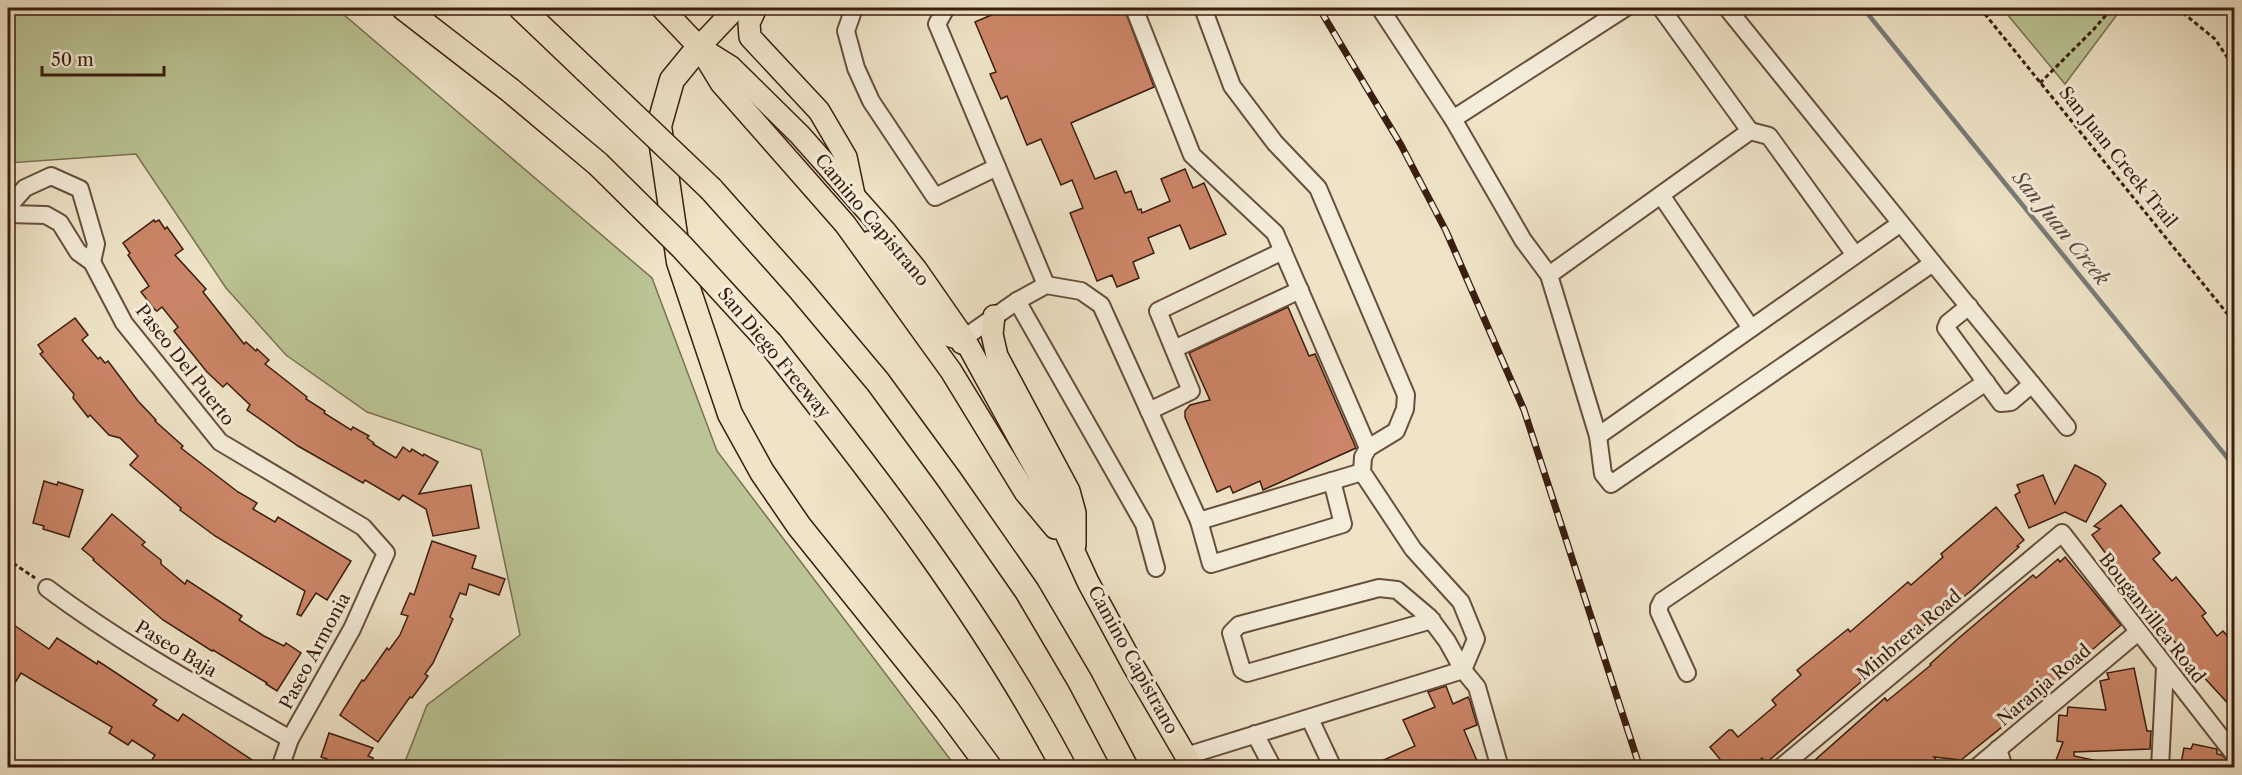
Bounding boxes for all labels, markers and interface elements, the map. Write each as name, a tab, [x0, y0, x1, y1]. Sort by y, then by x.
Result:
scale bar	[42, 39, 164, 77]
text: 50 m	[51, 49, 94, 71]
street label: San Juan Creek Trail	[2054, 82, 2182, 232]
street label: Camino Capistrano	[810, 149, 934, 291]
water label: San Juan Creek	[2008, 166, 2114, 290]
street label: San Diego Freeway	[713, 283, 836, 424]
street label: Paseo Del Puerto	[131, 300, 239, 430]
street label: Bouganvillea Road	[2094, 549, 2210, 687]
street label: Camino Capistrano	[1083, 582, 1183, 738]
street label: Minbrera Road	[1852, 585, 1966, 685]
street label: Paseo Armonia	[275, 588, 355, 713]
street label: Paseo Baja	[131, 616, 221, 682]
street label: Naranja Road	[1993, 639, 2095, 731]

